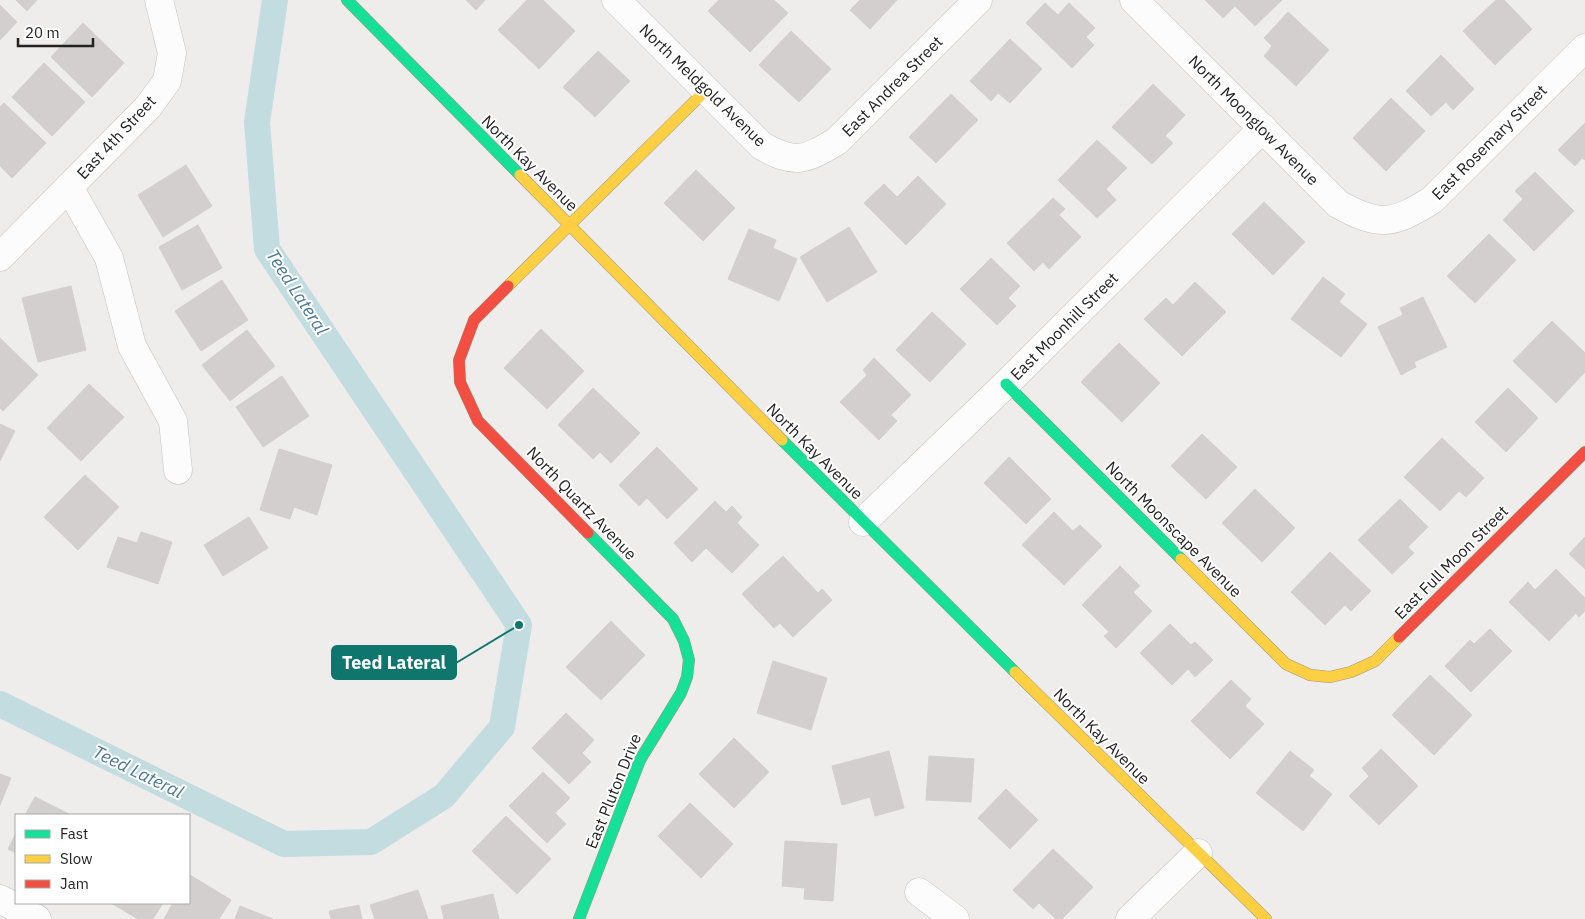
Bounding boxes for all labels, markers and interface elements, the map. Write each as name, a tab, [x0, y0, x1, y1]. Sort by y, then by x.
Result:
scale bar	[18, 15, 92, 47]
street label: North Meldgold Avenue	[636, 19, 771, 151]
text: 20 m	[25, 23, 60, 42]
street label: East Andrea Street	[837, 31, 947, 141]
street label: North Moonglow Avenue	[1185, 51, 1323, 189]
street label: East Rosemary Street	[1427, 80, 1551, 204]
street label: East 4th Street	[72, 91, 160, 183]
street label: North Kay Avenue	[478, 111, 583, 216]
water label: Teed Lateral	[261, 245, 334, 339]
street label: East Moonhill Street	[1006, 268, 1122, 384]
street label: North Kay Avenue	[763, 399, 868, 504]
street label: North Quartz Avenue	[523, 442, 641, 564]
street label: North Moonscape Avenue	[1102, 457, 1246, 601]
street label: East Full Moon Street	[1390, 501, 1512, 623]
callout: Teed Lateral	[332, 646, 456, 679]
text: Teed Lateral	[342, 651, 447, 674]
street label: North Kay Avenue	[1050, 684, 1155, 789]
street label: East Pluton Drive	[581, 730, 645, 852]
water label: Teed Lateral	[89, 740, 187, 803]
legend	[15, 814, 190, 904]
text: Fast	[60, 824, 88, 843]
text: Slow	[60, 849, 93, 868]
text: Jam	[60, 874, 89, 893]

